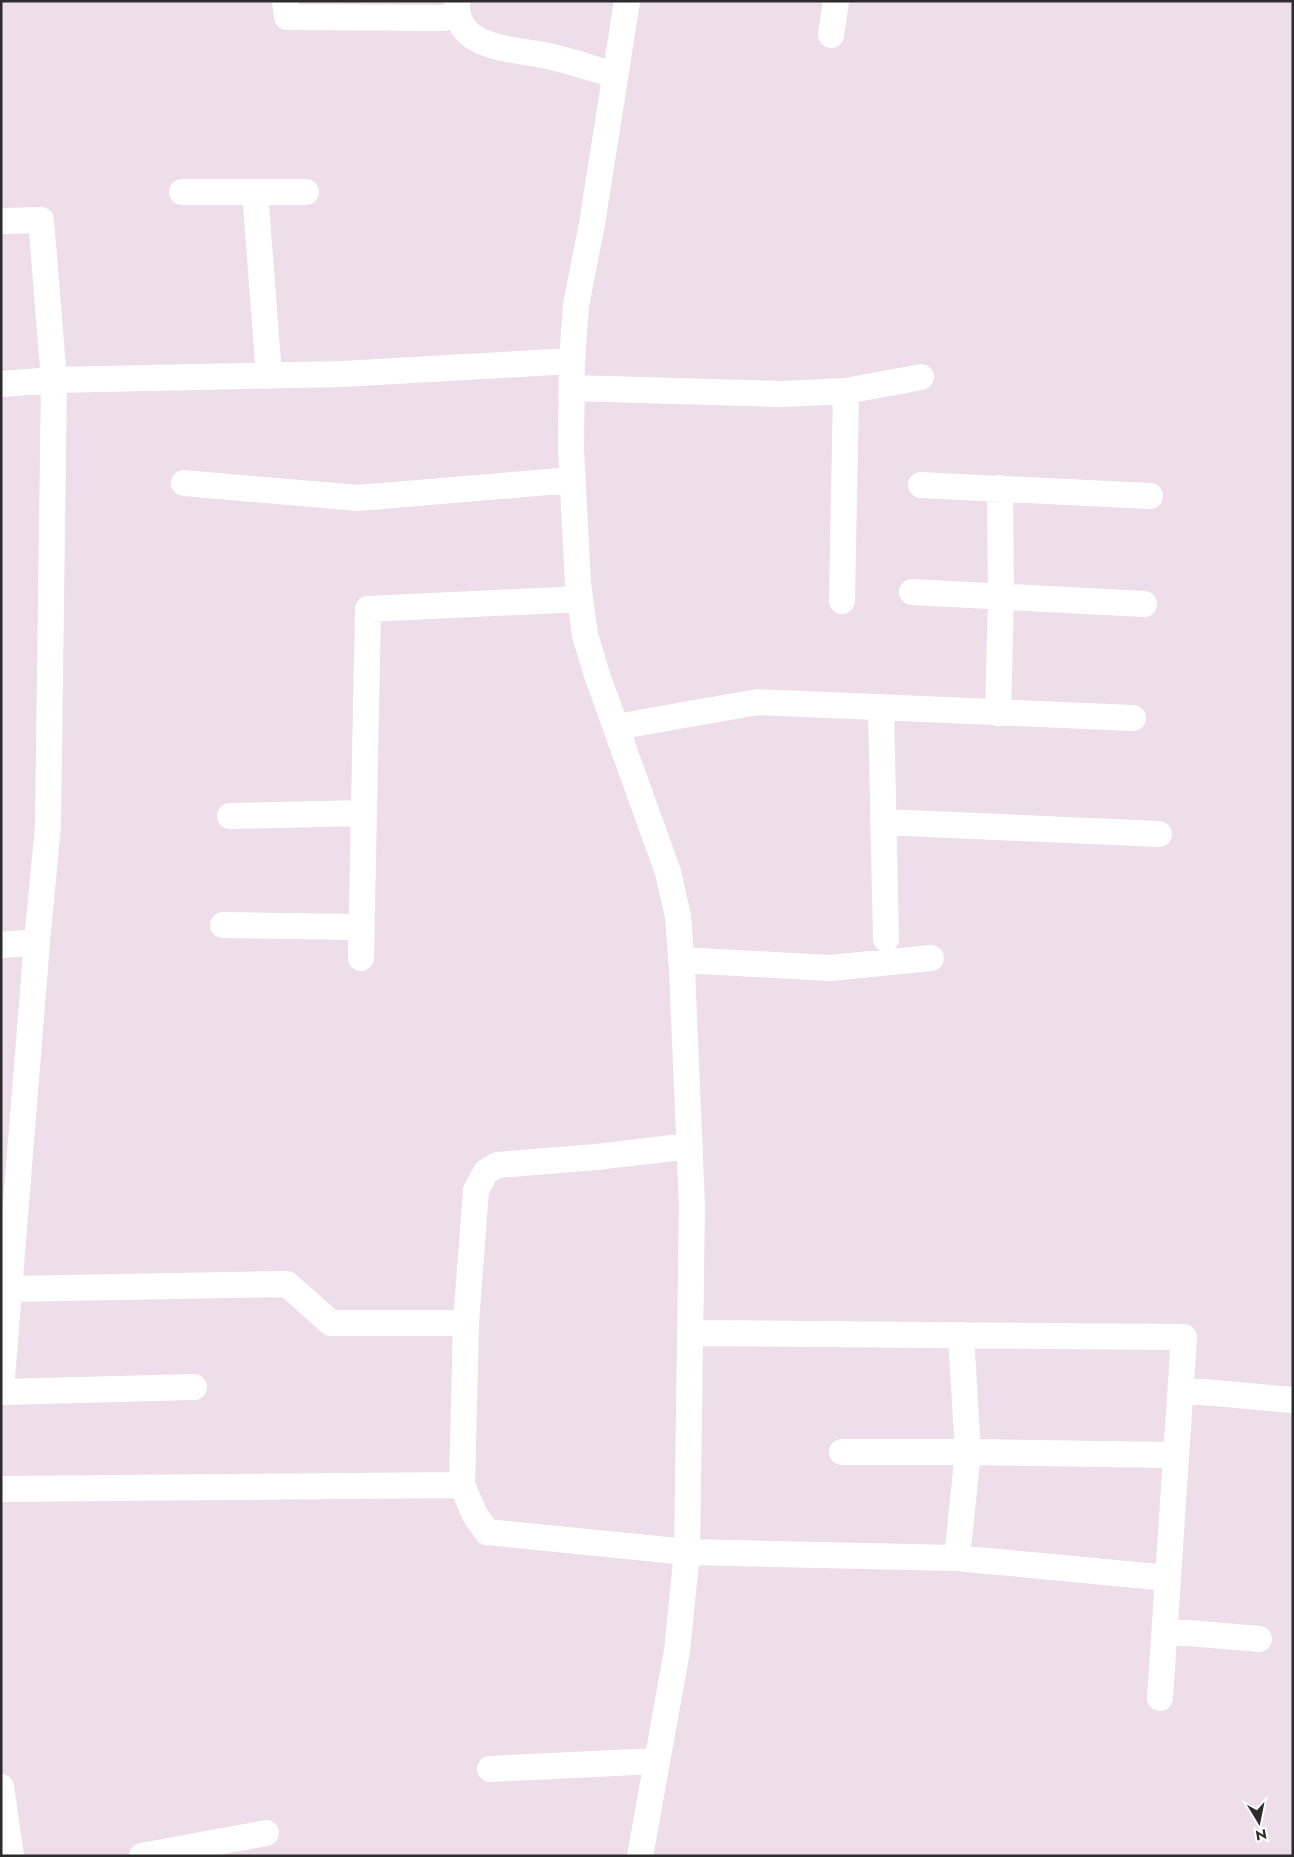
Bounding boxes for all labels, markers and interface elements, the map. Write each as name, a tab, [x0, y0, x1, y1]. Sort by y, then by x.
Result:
north arrow	[1234, 1797, 1284, 1847]
text: N	[1254, 1824, 1268, 1846]

